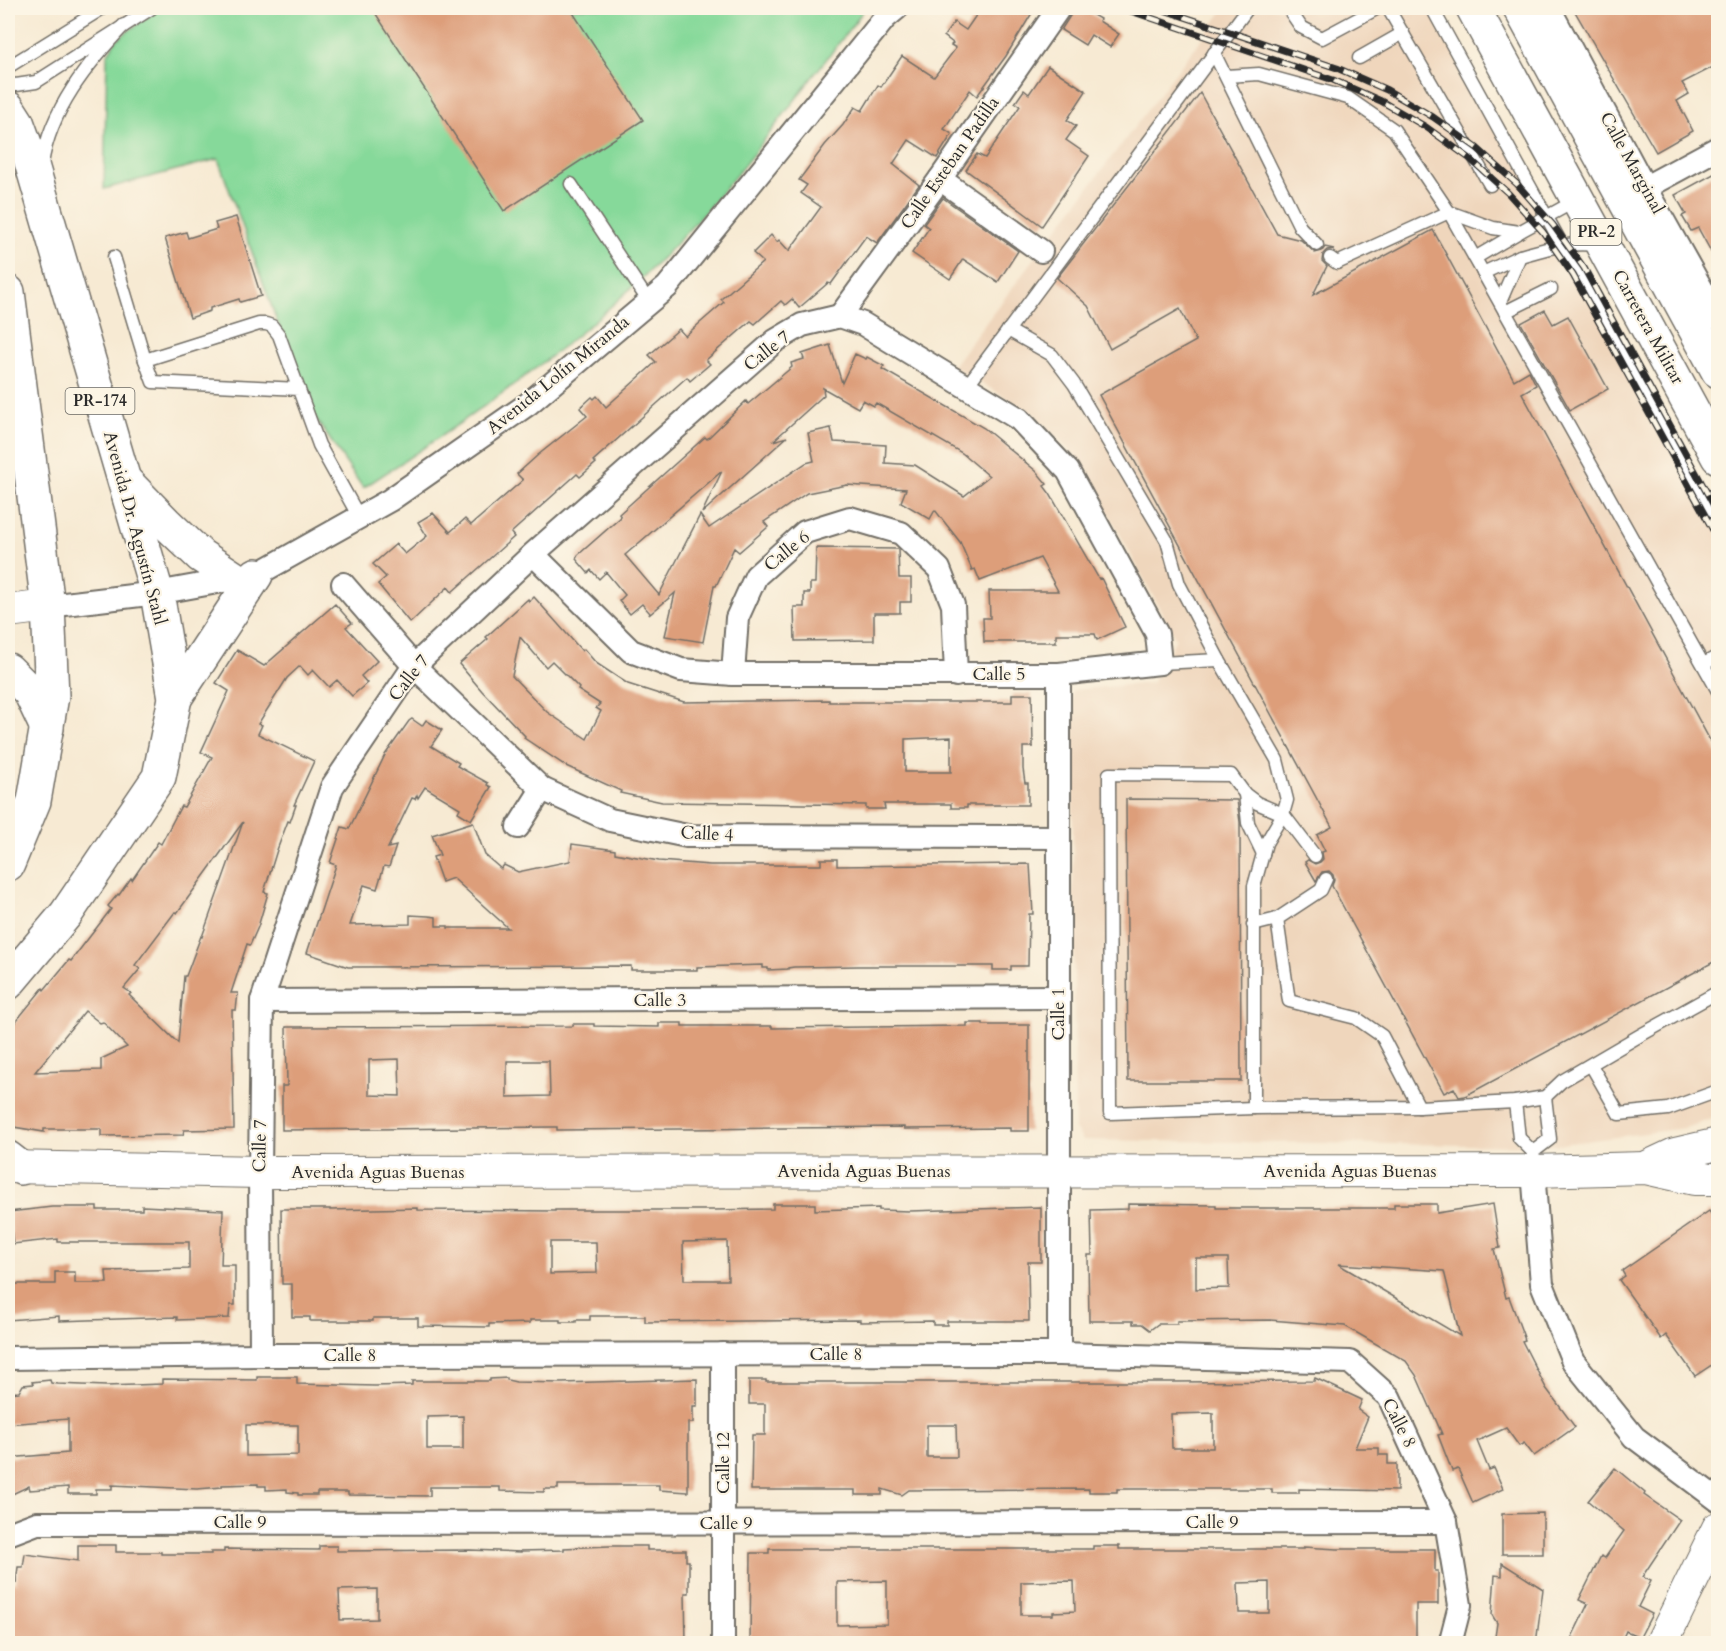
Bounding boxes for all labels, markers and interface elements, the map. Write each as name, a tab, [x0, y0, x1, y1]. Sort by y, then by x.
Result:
street label: Calle Esteban Padilla	[895, 91, 1005, 235]
street label: Calle Marginal	[1594, 108, 1670, 219]
road number: PR-2	[1570, 219, 1622, 245]
street label: Carretera Militar	[1606, 265, 1690, 389]
street label: Avenida Lolín Miranda	[481, 310, 635, 440]
street label: Calle 7	[738, 325, 796, 377]
road number: PR-174	[66, 388, 134, 414]
street label: Avenida Dr. Agustín Stahl	[97, 428, 173, 628]
street label: Calle 6	[759, 525, 815, 577]
street label: Calle 7	[383, 649, 435, 707]
street label: Calle 5	[973, 662, 1025, 687]
street label: Calle 4	[680, 820, 734, 848]
street label: Calle 3	[634, 988, 686, 1013]
street label: Calle 1	[1046, 988, 1071, 1040]
street label: Calle 7	[247, 1119, 273, 1173]
street label: Avenida Aguas Buenas	[777, 1159, 951, 1184]
street label: Avenida Aguas Buenas	[1263, 1159, 1437, 1184]
street label: Avenida Aguas Buenas	[291, 1160, 465, 1185]
street label: Calle 8	[810, 1342, 862, 1367]
street label: Calle 8	[324, 1343, 376, 1368]
street label: Calle 8	[1376, 1394, 1422, 1452]
street label: Calle 12	[711, 1432, 736, 1494]
street label: Calle 9	[214, 1510, 266, 1535]
street label: Calle 9	[1186, 1510, 1238, 1535]
street label: Calle 9	[700, 1511, 752, 1536]

